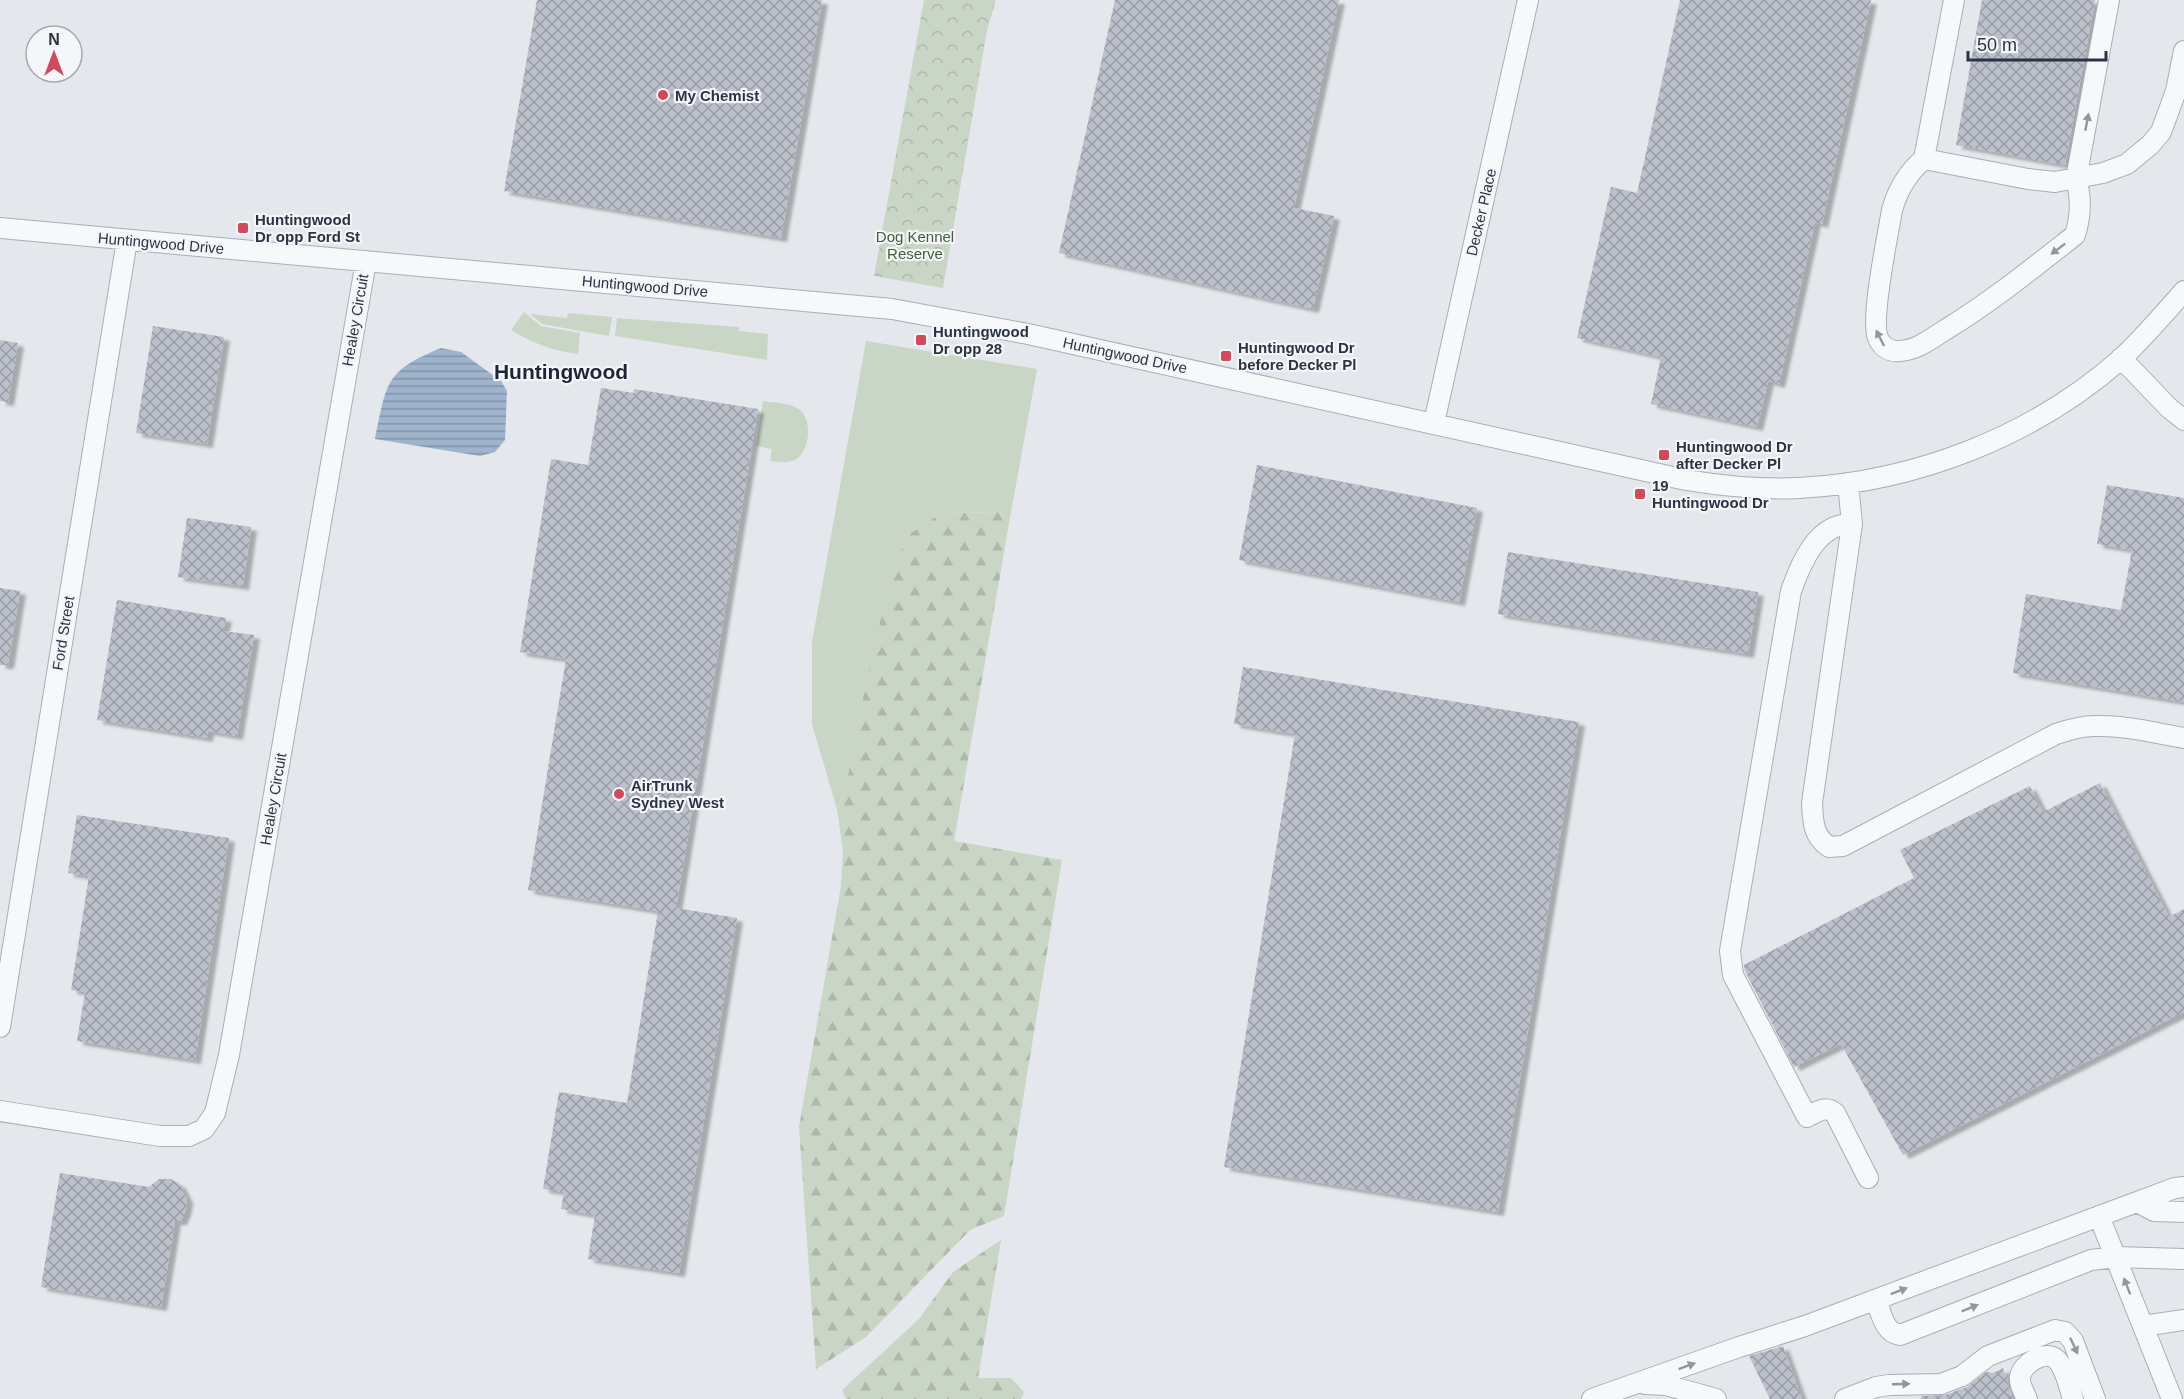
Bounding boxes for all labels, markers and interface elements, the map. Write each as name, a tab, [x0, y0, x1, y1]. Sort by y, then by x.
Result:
north arrow	[24, 24, 84, 84]
scale bar	[1968, 24, 2106, 62]
text: N	[48, 31, 60, 48]
text: 50 m	[1977, 35, 2017, 55]
place label: My Chemist	[675, 87, 759, 104]
marker: My Chemist	[656, 88, 670, 102]
one-way arrow	[2083, 112, 2092, 131]
street label: Decker Place	[1463, 167, 1499, 257]
place label: Huntingwood Dr opp Ford St	[255, 211, 360, 245]
marker: Huntingwood Dr opp Ford St	[236, 221, 250, 235]
park label: Dog Kennel Reserve	[876, 228, 954, 262]
street label: Huntingwood Drive	[97, 229, 225, 257]
one-way arrow	[2050, 242, 2065, 254]
street label: Healey Circuit	[339, 272, 372, 367]
street label: Huntingwood Drive	[581, 272, 709, 300]
place label: Huntingwood Dr opp 28	[933, 323, 1029, 357]
one-way arrow	[1876, 329, 1886, 347]
marker: Huntingwood Dr opp 28	[914, 333, 928, 347]
street label: Huntingwood Drive	[1061, 334, 1189, 376]
place label: Huntingwood Dr before Decker Pl	[1238, 339, 1356, 373]
marker: Huntingwood Dr before Decker Pl	[1219, 349, 1233, 363]
district label: Huntingwood	[494, 360, 628, 383]
place label: Huntingwood Dr after Decker Pl	[1676, 438, 1793, 472]
marker: Huntingwood Dr after Decker Pl	[1657, 448, 1671, 462]
place label: 19 Huntingwood Dr	[1652, 477, 1769, 511]
marker: 19 Huntingwood Dr	[1633, 487, 1647, 501]
street label: Ford Street	[49, 594, 77, 671]
street label: Healey Circuit	[257, 751, 290, 846]
place label: AirTrunk Sydney West	[631, 777, 724, 811]
marker: AirTrunk Sydney West	[612, 787, 626, 801]
one-way arrow	[2122, 1277, 2131, 1295]
one-way arrow	[1890, 1286, 1908, 1295]
one-way arrow	[1961, 1302, 1979, 1312]
one-way arrow	[2070, 1337, 2079, 1354]
one-way arrow	[1678, 1360, 1696, 1370]
one-way arrow	[1891, 1380, 1910, 1389]

